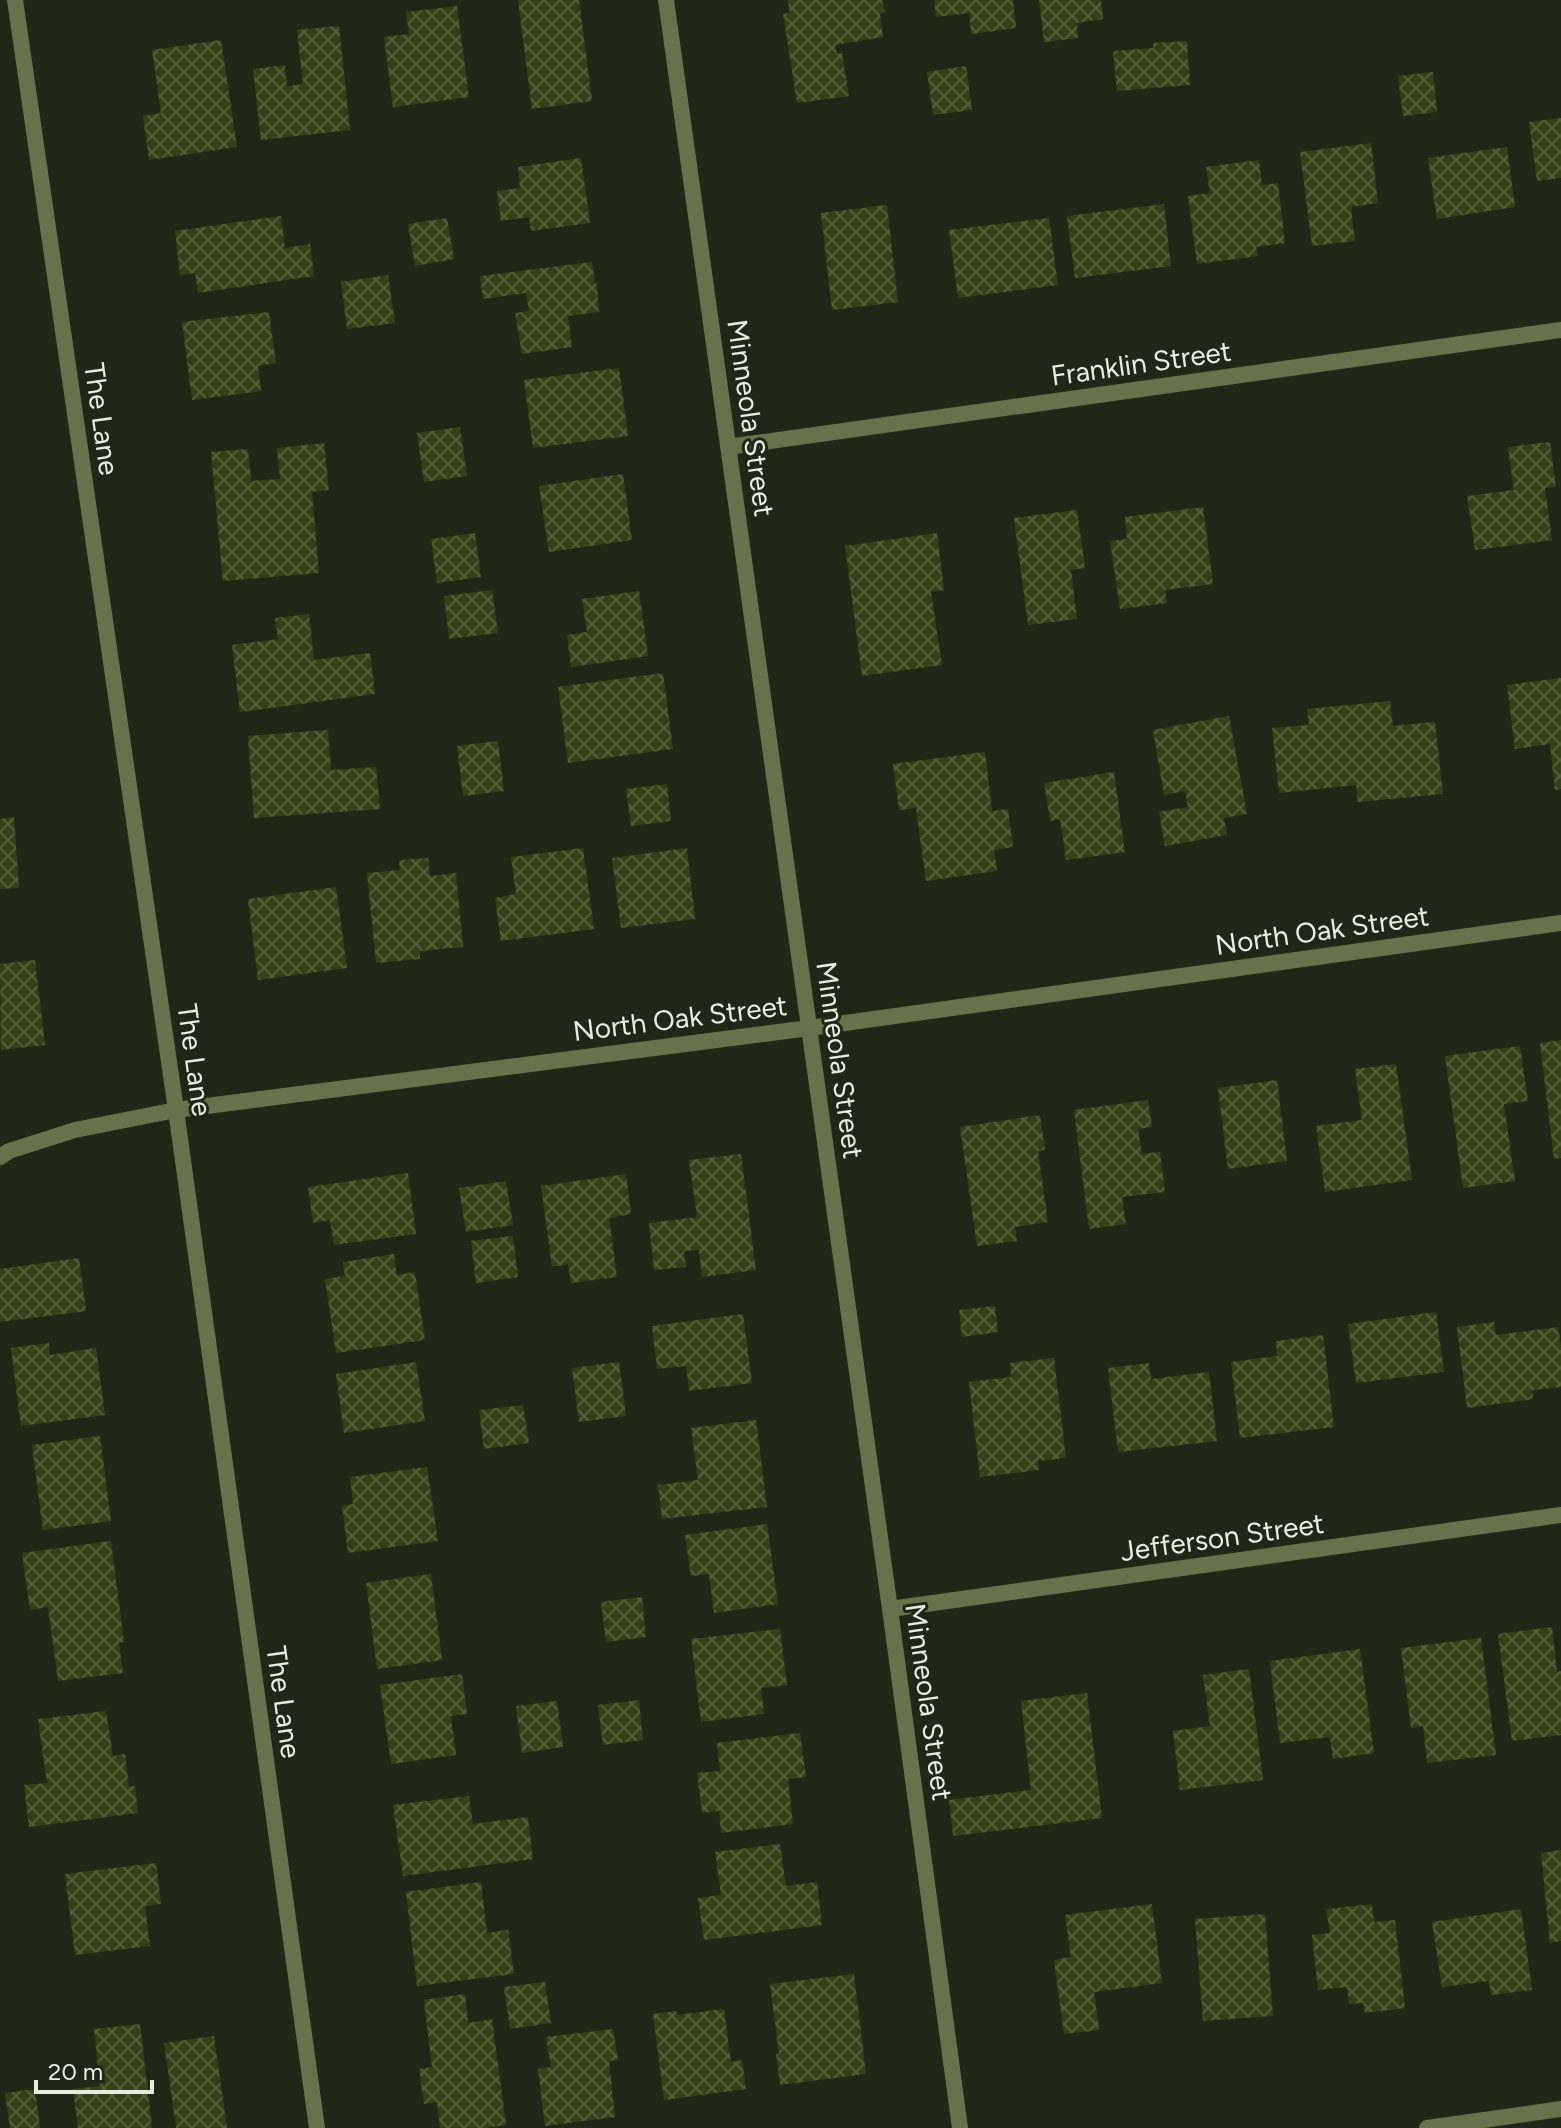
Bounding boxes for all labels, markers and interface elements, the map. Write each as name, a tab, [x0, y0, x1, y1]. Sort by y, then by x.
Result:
street label: Minneola Street	[720, 317, 782, 519]
street label: Franklin Street	[1049, 334, 1233, 392]
street label: The Lane	[77, 361, 127, 477]
street label: North Oak Street	[1213, 898, 1431, 962]
street label: Minneola Street	[809, 959, 871, 1161]
street label: North Oak Street	[571, 988, 789, 1048]
street label: The Lane	[170, 1002, 220, 1118]
street label: Jefferson Street	[1118, 1506, 1326, 1568]
street label: Minneola Street	[898, 1601, 960, 1803]
street label: The Lane	[259, 1644, 309, 1760]
scale bar	[36, 2044, 152, 2094]
text: 20 m	[48, 2057, 103, 2086]

